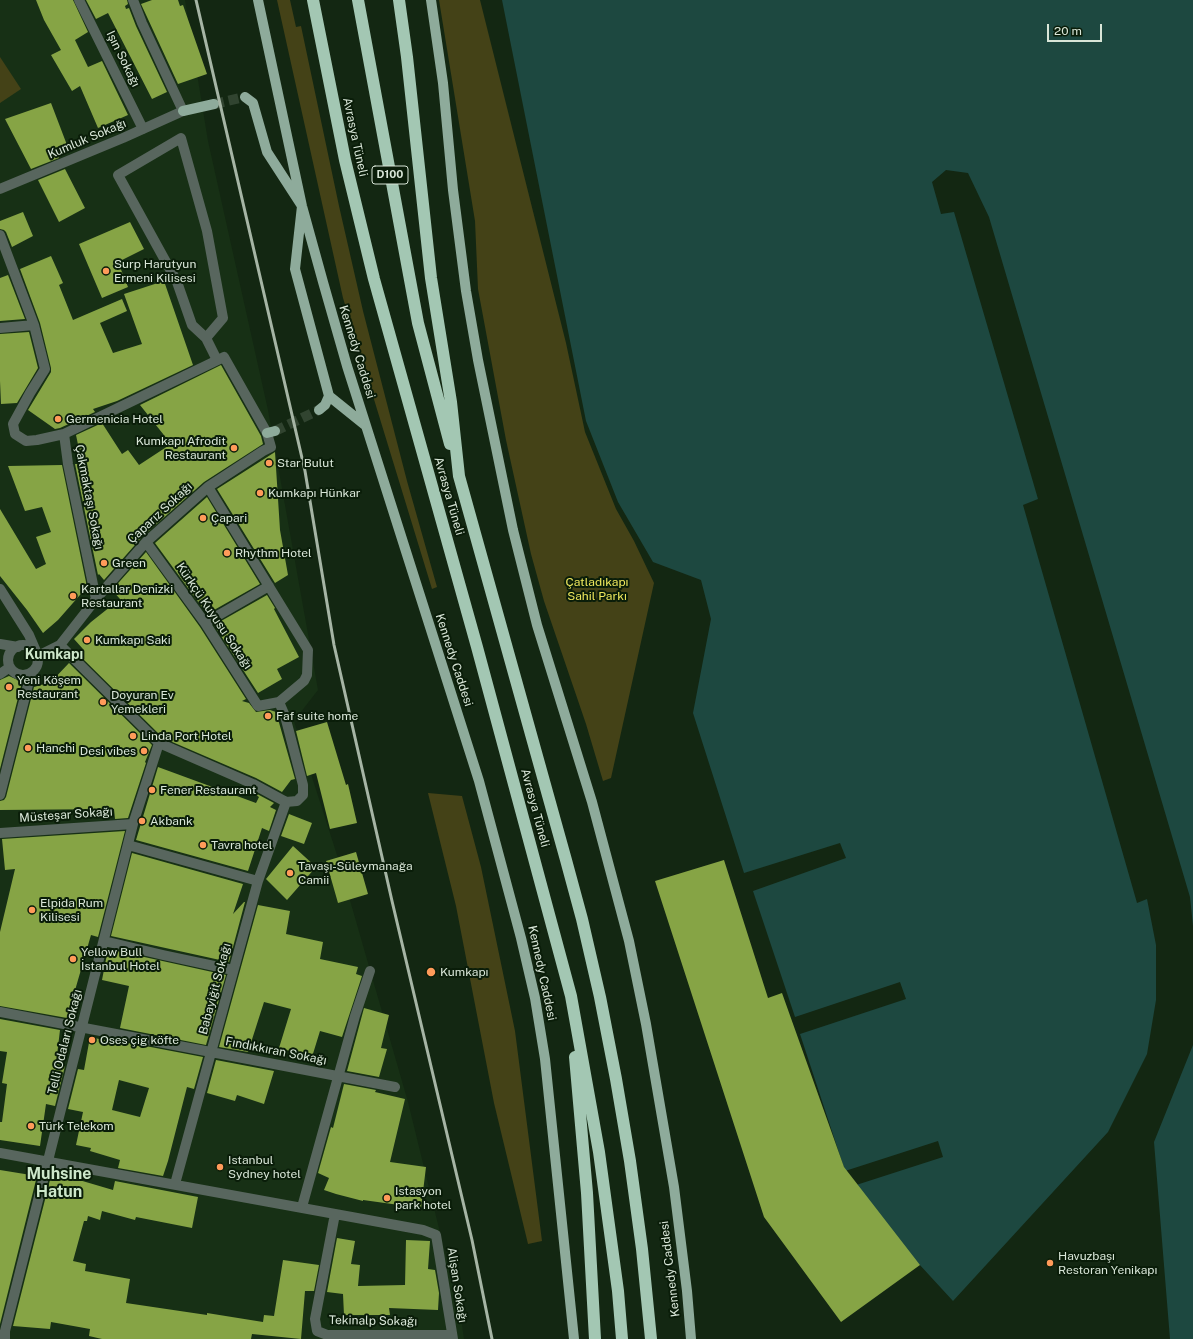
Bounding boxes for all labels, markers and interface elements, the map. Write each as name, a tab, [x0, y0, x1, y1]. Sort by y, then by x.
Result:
scale bar	[1049, 16, 1104, 42]
text: 20 m	[1054, 24, 1082, 38]
street label: Işın Sokağı	[103, 29, 143, 89]
street label: Avrasya Tüneli	[340, 96, 370, 178]
street label: Kumluk Sokağı	[46, 116, 128, 162]
road number: D100	[372, 166, 408, 184]
place label: Surp Harutyun Ermeni Kilisesi	[114, 257, 196, 285]
marker: Surp Harutyun Ermeni Kilisesi	[101, 266, 111, 276]
street label: Kennedy Caddesi	[336, 304, 378, 400]
place label: Germenicia Hotel	[66, 412, 163, 426]
marker: Germenicia Hotel	[53, 414, 63, 424]
place label: Kumkapı Afrodit Restaurant	[136, 434, 226, 462]
street label: Çakmaktaşı Sokağı	[72, 443, 106, 551]
marker: Kumkapı Afrodit Restaurant	[229, 443, 239, 453]
street label: Avrasya Tüneli	[431, 455, 467, 537]
place label: Star Bulut	[277, 456, 334, 470]
marker: Star Bulut	[264, 458, 274, 468]
street label: Çaparız Sokağı	[125, 479, 195, 547]
place label: Kumkapı Hünkar	[268, 486, 360, 500]
marker: Kumkapı Hünkar	[255, 488, 265, 498]
place label: Çapari	[211, 511, 247, 525]
marker: Çapari	[198, 513, 208, 523]
place label: Rhythm Hotel	[235, 546, 312, 560]
marker: Rhythm Hotel	[222, 548, 232, 558]
place label: Green	[112, 556, 146, 570]
marker: Green	[99, 558, 109, 568]
street label: Kürkçü Kuyusu Sokağı	[173, 560, 255, 672]
park label: Çatladıkapı Sahil Parkı	[566, 575, 628, 603]
place label: Kartallar Denizki Restaurant	[81, 582, 173, 610]
marker: Kartallar Denizki Restaurant	[68, 591, 78, 601]
street label: Kennedy Caddesi	[432, 612, 476, 708]
place label: Kumkapı Saki	[95, 633, 171, 647]
marker: Kumkapı Saki	[82, 635, 92, 645]
district label: Kumkapı	[25, 647, 83, 663]
place label: Yeni Köşem Restaurant	[17, 673, 81, 701]
marker: Yeni Köşem Restaurant	[4, 682, 14, 692]
place label: Doyuran Ev Yemekleri	[111, 688, 174, 716]
marker: Doyuran Ev Yemekleri	[98, 697, 108, 707]
place label: Faf suite home	[276, 709, 358, 723]
marker: Faf suite home	[263, 711, 273, 721]
place label: Linda Port Hotel	[141, 729, 232, 743]
marker: Linda Port Hotel	[128, 731, 138, 741]
place label: Hanchi	[36, 741, 75, 755]
marker: Hanchi	[23, 743, 33, 753]
place label: Desi vibes	[80, 744, 136, 758]
marker: Desi vibes	[139, 746, 149, 756]
street label: Avrasya Tüneli	[518, 767, 552, 849]
place label: Fener Restaurant	[160, 783, 256, 797]
marker: Fener Restaurant	[147, 785, 157, 795]
street label: Müsteşar Sokağı	[19, 805, 113, 825]
place label: Akbank	[150, 814, 193, 828]
marker: Akbank	[137, 816, 147, 826]
place label: Tavra hotel	[211, 838, 272, 852]
marker: Tavra hotel	[198, 840, 208, 850]
place label: Tavaşı-Süleymanağa Camii	[298, 859, 413, 887]
marker: Tavaşı-Süleymanağa Camii	[285, 868, 295, 878]
place label: Elpida Rum Kilisesi	[40, 896, 103, 924]
marker: Elpida Rum Kilisesi	[27, 905, 37, 915]
street label: Kennedy Caddesi	[525, 924, 559, 1022]
street label: Babayiğit Sokağı	[196, 942, 234, 1036]
place label: Yellow Bull İstanbul Hotel	[81, 945, 160, 973]
marker: Yellow Bull İstanbul Hotel	[68, 954, 78, 964]
place label: Kumkapı	[440, 965, 489, 979]
marker: Kumkapı	[425, 966, 437, 978]
street label: Telli Odaları Sokağı	[45, 988, 85, 1096]
place label: Oses çig köfte	[100, 1033, 179, 1047]
street label: Fındıkkıran Sokağı	[224, 1034, 328, 1068]
marker: Oses çig köfte	[87, 1035, 97, 1045]
place label: Türk Telekom	[39, 1119, 114, 1133]
marker: Türk Telekom	[26, 1121, 36, 1131]
place label: Istanbul Sydney hotel	[228, 1153, 301, 1181]
marker: Istanbul Sydney hotel	[215, 1162, 225, 1172]
district label: Muhsine Hatun	[26, 1164, 92, 1202]
place label: Istasyon park hotel	[395, 1184, 451, 1212]
marker: Istasyon park hotel	[382, 1193, 392, 1203]
street label: Kennedy Caddesi	[657, 1220, 683, 1318]
street label: Alişan Sokağı	[444, 1246, 470, 1324]
place label: Havuzbaşı Restoran Yenikapı	[1058, 1249, 1157, 1277]
marker: Havuzbaşı Restoran Yenikapı	[1045, 1258, 1055, 1268]
street label: Tekinalp Sokağı	[329, 1313, 417, 1329]

